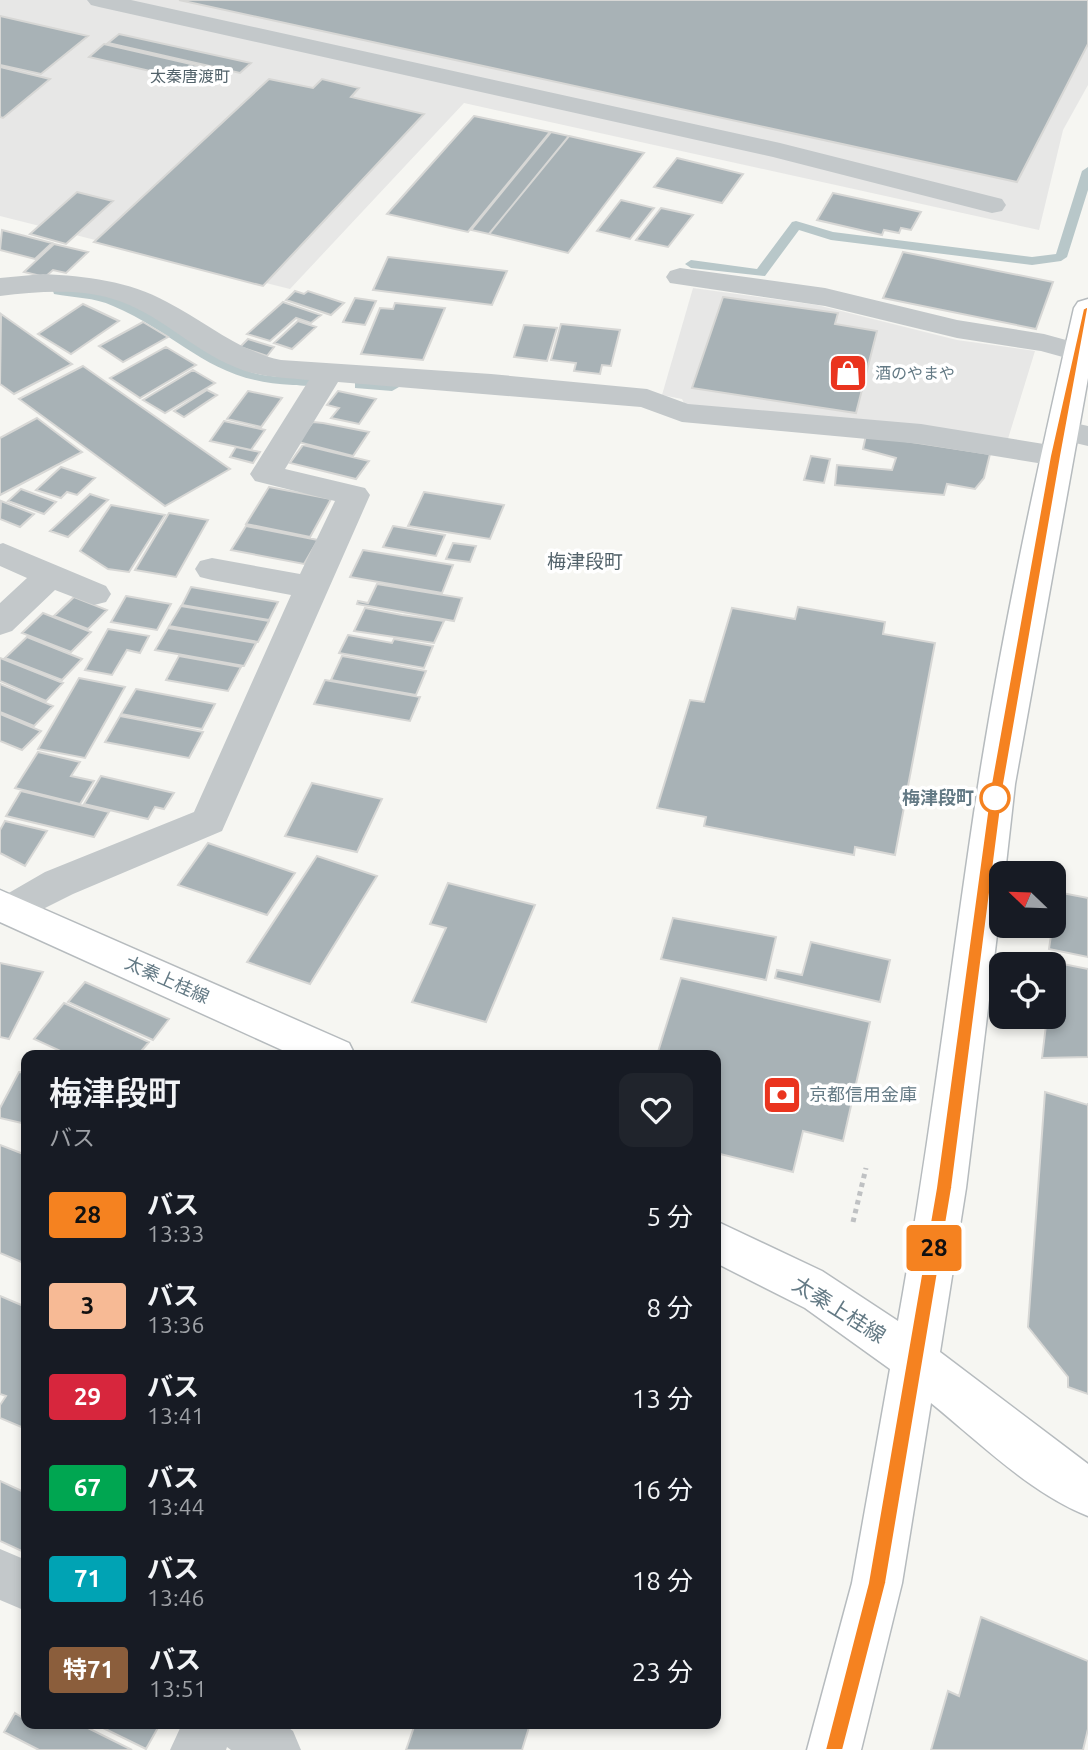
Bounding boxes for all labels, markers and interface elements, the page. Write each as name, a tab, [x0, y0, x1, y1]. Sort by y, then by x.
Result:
district label: 太秦唐渡町	[150, 67, 230, 85]
shop icon: 酒のやまや	[827, 352, 869, 394]
place label: 酒のやまや	[875, 364, 955, 382]
district label: 梅津段町	[547, 550, 623, 572]
marker: 梅津段町	[980, 783, 1010, 813]
place label: 梅津段町	[902, 787, 974, 807]
north arrow	[989, 861, 1066, 938]
map controls	[989, 861, 1066, 1029]
street label: 太秦上桂線	[122, 952, 213, 1007]
button: locate	[989, 952, 1066, 1029]
button: heart	[619, 1073, 693, 1147]
text: 梅津段町	[49, 1074, 181, 1111]
bank icon: 京都信用金庫	[761, 1074, 803, 1116]
place label: 京都信用金庫	[809, 1084, 917, 1104]
text: バス	[49, 1125, 95, 1150]
text: バス	[147, 1190, 199, 1219]
text: 28	[74, 1201, 101, 1228]
text: 5 分	[646, 1202, 693, 1231]
text: 13:33	[147, 1221, 205, 1246]
line badge: 28	[902, 1225, 965, 1271]
text: 28	[920, 1234, 948, 1261]
street label: 太秦上桂線	[789, 1271, 890, 1347]
text: バス	[147, 1281, 199, 1310]
text: 3	[81, 1292, 94, 1319]
text: 8 分	[646, 1293, 693, 1322]
text: 13:36	[147, 1312, 205, 1337]
text: バス	[147, 1372, 199, 1401]
text: 29	[74, 1383, 101, 1410]
text: 13 分	[632, 1384, 693, 1413]
text: 13:41	[147, 1403, 205, 1428]
text: バス	[147, 1463, 199, 1492]
text: 67	[74, 1474, 101, 1501]
text: 16 分	[632, 1475, 693, 1504]
text: 13:44	[147, 1494, 205, 1519]
text: バス	[147, 1554, 199, 1583]
text: 71	[74, 1565, 101, 1592]
text: 18 分	[632, 1566, 693, 1595]
text: 13:46	[147, 1585, 205, 1610]
text: バス	[149, 1645, 201, 1674]
text: 特71	[63, 1656, 114, 1683]
text: 23 分	[632, 1657, 693, 1686]
text: 13:51	[149, 1676, 207, 1701]

